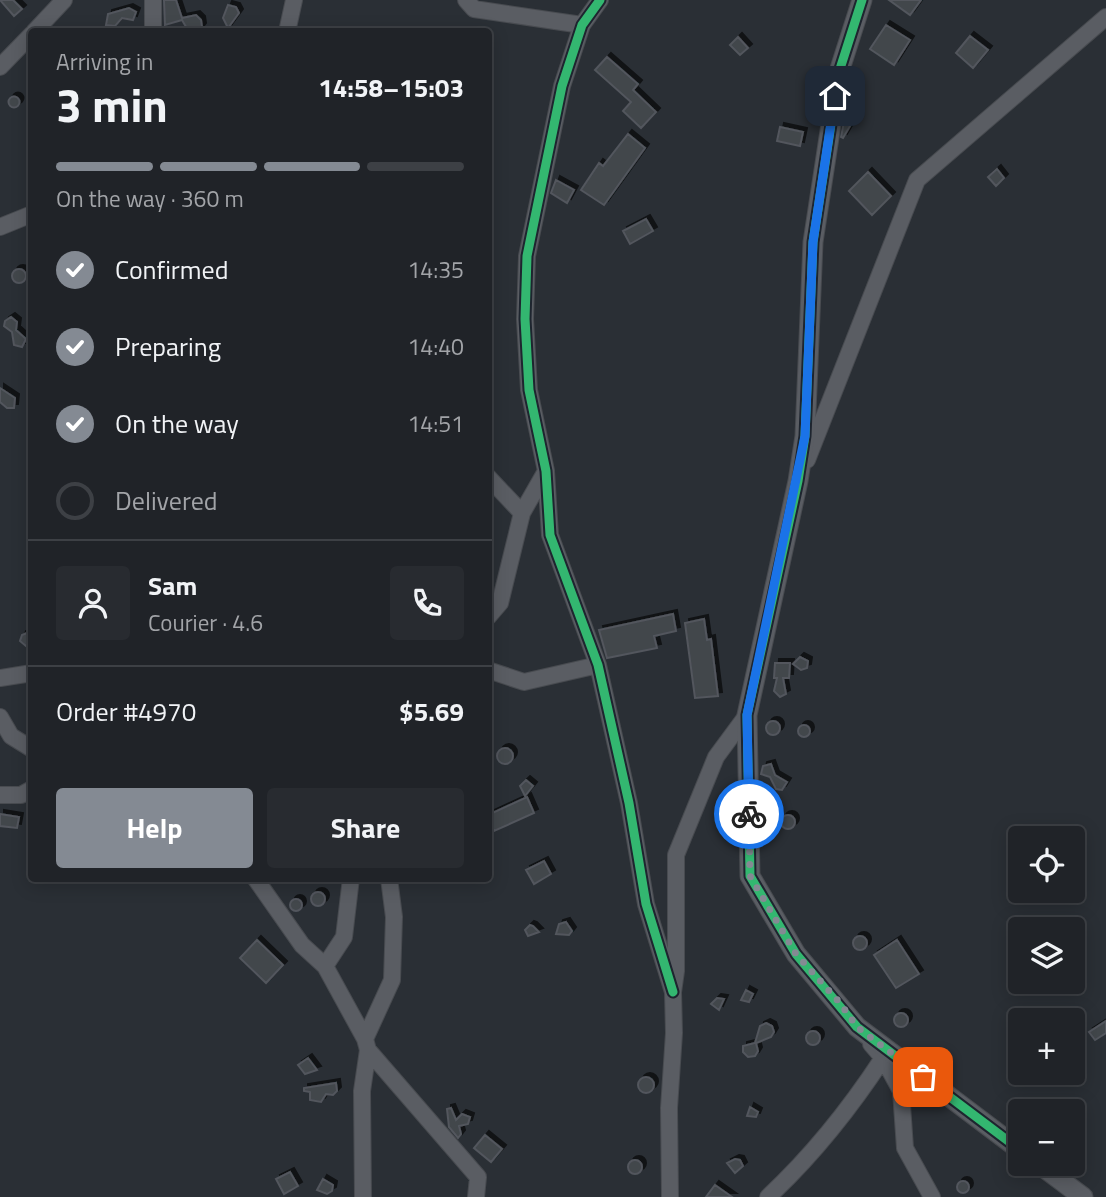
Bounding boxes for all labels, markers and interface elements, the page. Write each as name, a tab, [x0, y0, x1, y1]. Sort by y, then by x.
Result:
text: Arriving in	[56, 44, 153, 79]
pin	[805, 66, 865, 126]
text: 14:58–15:03	[318, 68, 464, 107]
text: 3 min	[56, 70, 168, 140]
icon: home	[816, 77, 854, 115]
text: On the way · 360 m	[56, 181, 244, 216]
text: Confirmed	[115, 250, 229, 289]
icon: check	[56, 251, 94, 289]
text: 14:35	[407, 252, 464, 287]
text: Preparing	[115, 327, 221, 366]
icon: check	[56, 328, 94, 366]
text: 14:40	[407, 329, 464, 364]
text: On the way	[115, 404, 239, 443]
icon: check	[56, 405, 94, 443]
text: 14:51	[407, 406, 464, 441]
text: Delivered	[115, 481, 218, 520]
button: person	[56, 566, 130, 640]
text: Sam	[148, 566, 197, 605]
button: phone	[390, 566, 464, 640]
text: Courier · 4.6	[148, 605, 263, 640]
text: Order #4970	[56, 692, 196, 731]
text: $5.69	[399, 692, 464, 731]
courier	[714, 779, 784, 849]
button: Help	[56, 788, 253, 868]
button: Share	[267, 788, 464, 868]
icon: bike	[730, 795, 768, 833]
map controls	[1008, 826, 1085, 1176]
button: locate	[1008, 826, 1085, 903]
button: layers	[1008, 917, 1085, 994]
button: +	[1008, 1008, 1085, 1085]
pin	[893, 1047, 953, 1107]
icon: bag	[904, 1058, 942, 1096]
button: −	[1008, 1099, 1085, 1176]

